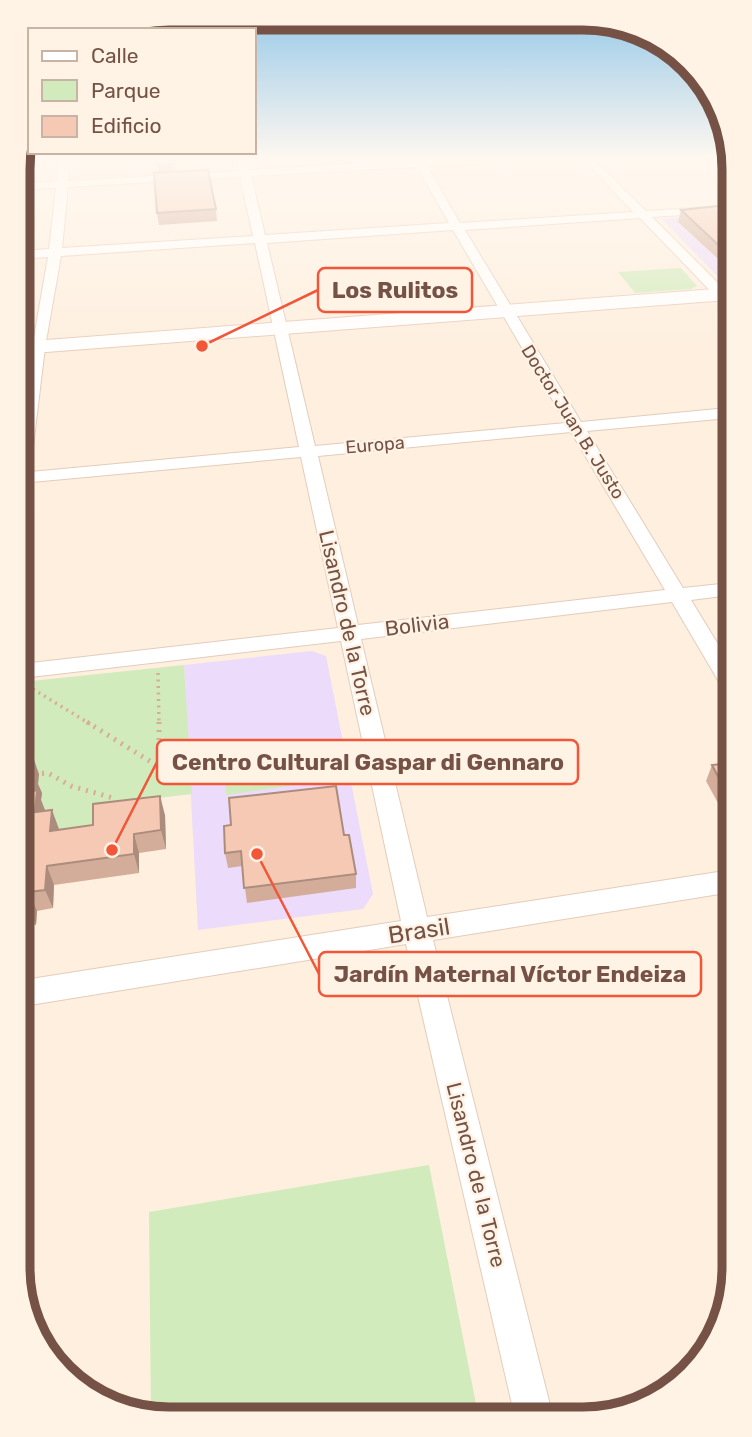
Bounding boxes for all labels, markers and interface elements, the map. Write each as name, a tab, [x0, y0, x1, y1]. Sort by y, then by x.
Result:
legend	[28, 28, 256, 154]
text: Calle	[91, 43, 139, 68]
text: Parque	[91, 78, 161, 103]
text: Edificio	[91, 113, 161, 138]
callout: Los Rulitos	[318, 268, 472, 312]
text: Los Rulitos	[332, 276, 459, 304]
street label: Doctor Juan B. Justo	[517, 341, 629, 503]
street label: Europa	[344, 431, 406, 459]
street label: Lisandro de la Torre	[314, 528, 381, 718]
street label: Bolivia	[383, 608, 451, 641]
callout: Centro Cultural Gaspar di Gennaro	[157, 740, 578, 784]
text: Centro Cultural Gaspar di Gennaro	[172, 748, 564, 776]
street label: Brasil	[386, 912, 452, 950]
callout: Jardín Maternal Víctor Endeiza	[319, 952, 701, 996]
text: Jardín Maternal Víctor Endeiza	[334, 960, 686, 988]
street label: Lisandro de la Torre	[441, 1080, 512, 1270]

